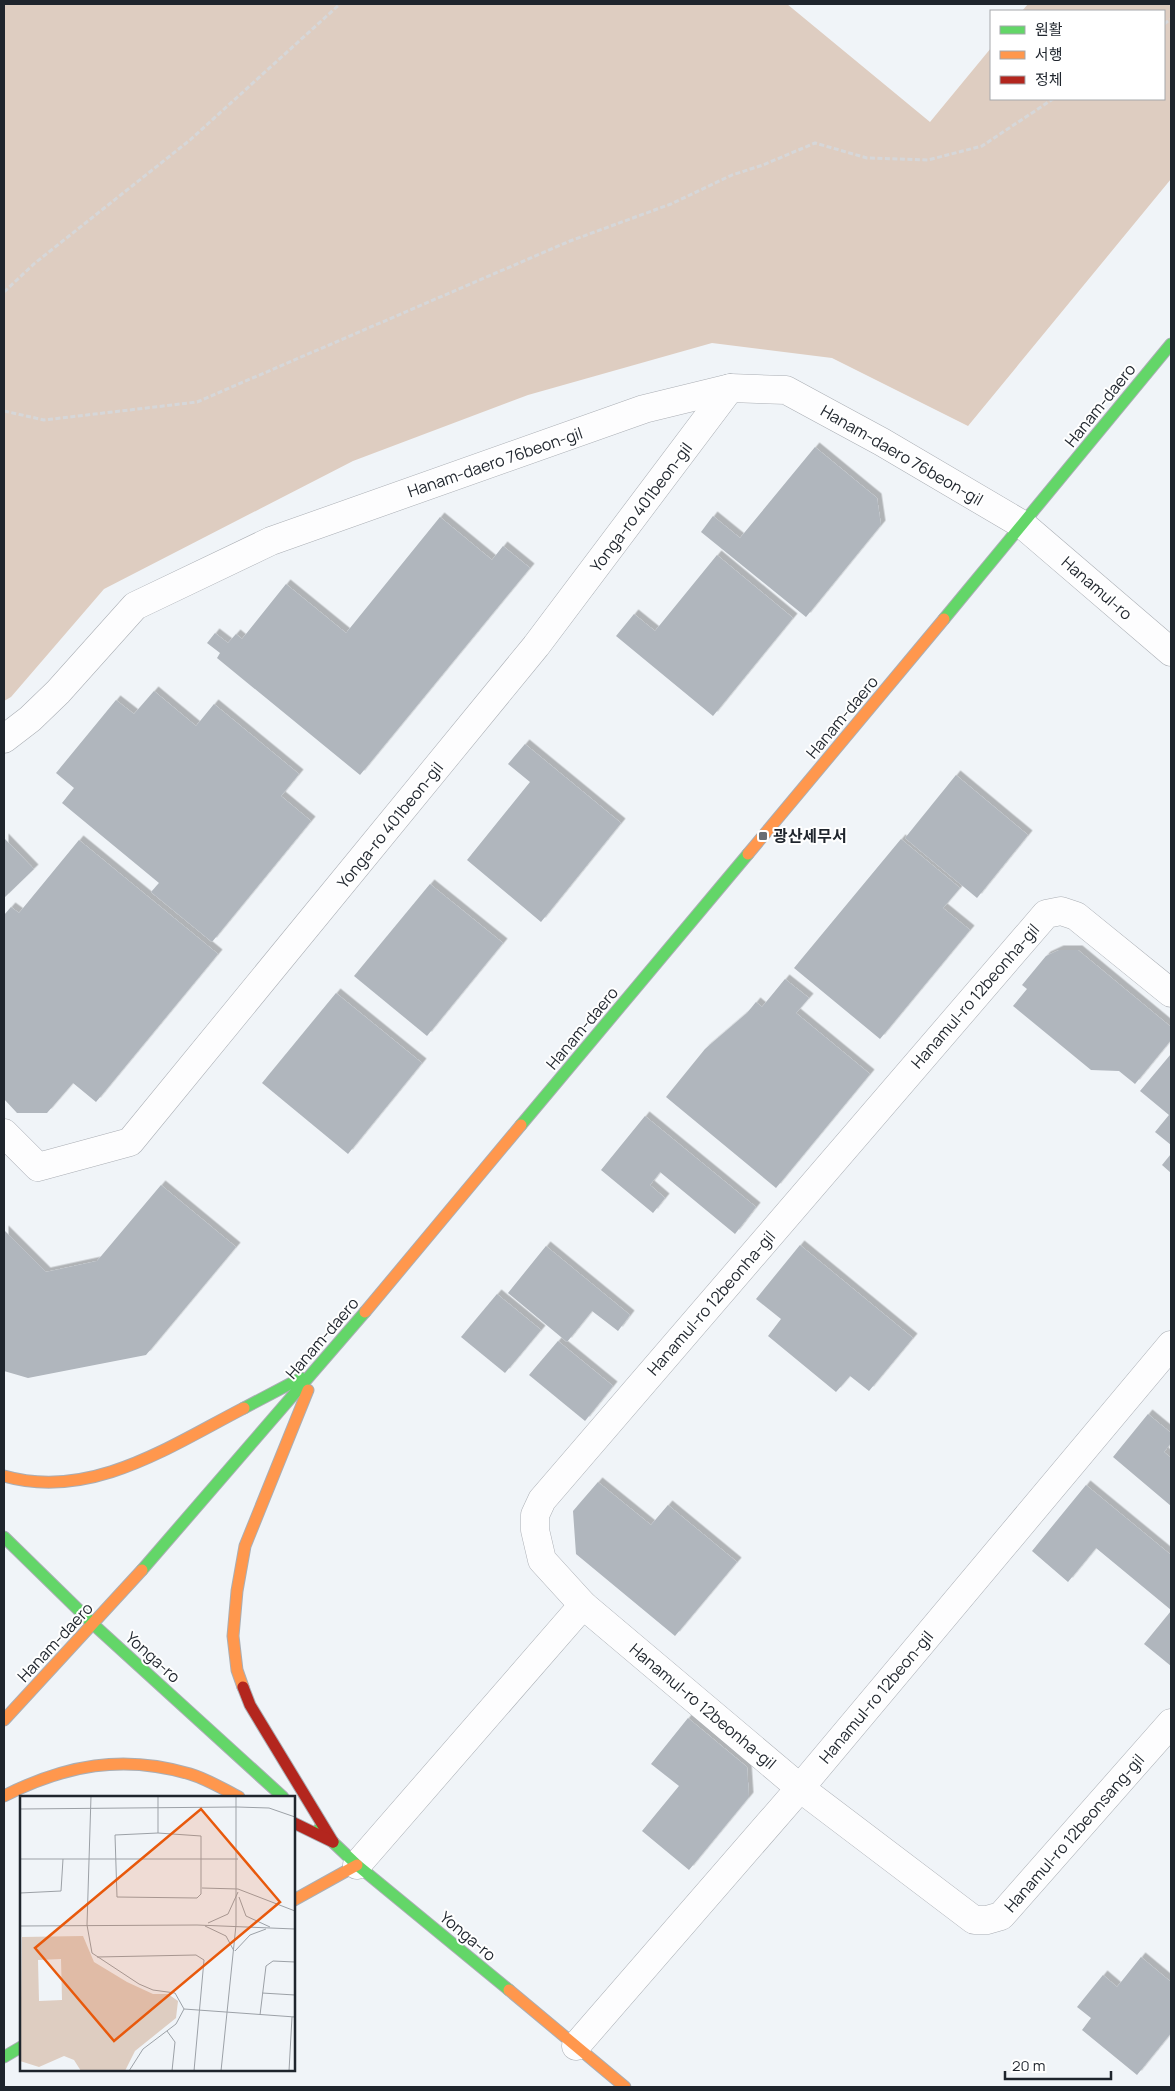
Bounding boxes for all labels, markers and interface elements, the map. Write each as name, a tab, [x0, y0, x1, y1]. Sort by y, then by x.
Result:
legend	[990, 10, 1165, 100]
text: 원활	[1035, 19, 1063, 40]
text: 서행	[1035, 44, 1063, 65]
text: 정체	[1035, 69, 1063, 90]
street label: Hanam-daero	[1060, 359, 1140, 451]
street label: Hanam-daero 76beon-gil	[817, 399, 987, 511]
street label: Hanam-daero 76beon-gil	[404, 422, 586, 502]
street label: Yonga-ro 401beon-gil	[585, 438, 697, 576]
street label: Hanamul-ro	[1057, 551, 1137, 625]
street label: Hanam-daero	[801, 671, 883, 763]
street label: Yonga-ro 401beon-gil	[332, 757, 448, 893]
place label: 광산세무서	[773, 825, 847, 847]
marker: 광산세무서	[757, 830, 769, 842]
street label: Hanamul-ro 12beonha-gil	[906, 919, 1044, 1073]
street label: Hanam-daero	[541, 982, 623, 1074]
street label: Hanamul-ro 12beonha-gil	[642, 1226, 780, 1380]
street label: Hanam-daero	[280, 1293, 364, 1383]
street label: Hanam-daero	[12, 1597, 98, 1687]
street label: Yonga-ro	[121, 1626, 185, 1688]
street label: Hanamul-ro 12beon-gil	[814, 1626, 938, 1768]
street label: Hanamul-ro 12beonha-gil	[625, 1638, 781, 1774]
street label: Hanamul-ro 12beonsang-gil	[999, 1749, 1149, 1917]
inset map	[20, 1796, 295, 2071]
street label: Yonga-ro	[435, 1906, 501, 1966]
scale bar	[1005, 2048, 1111, 2080]
text: 20 m	[1012, 2055, 1045, 2076]

